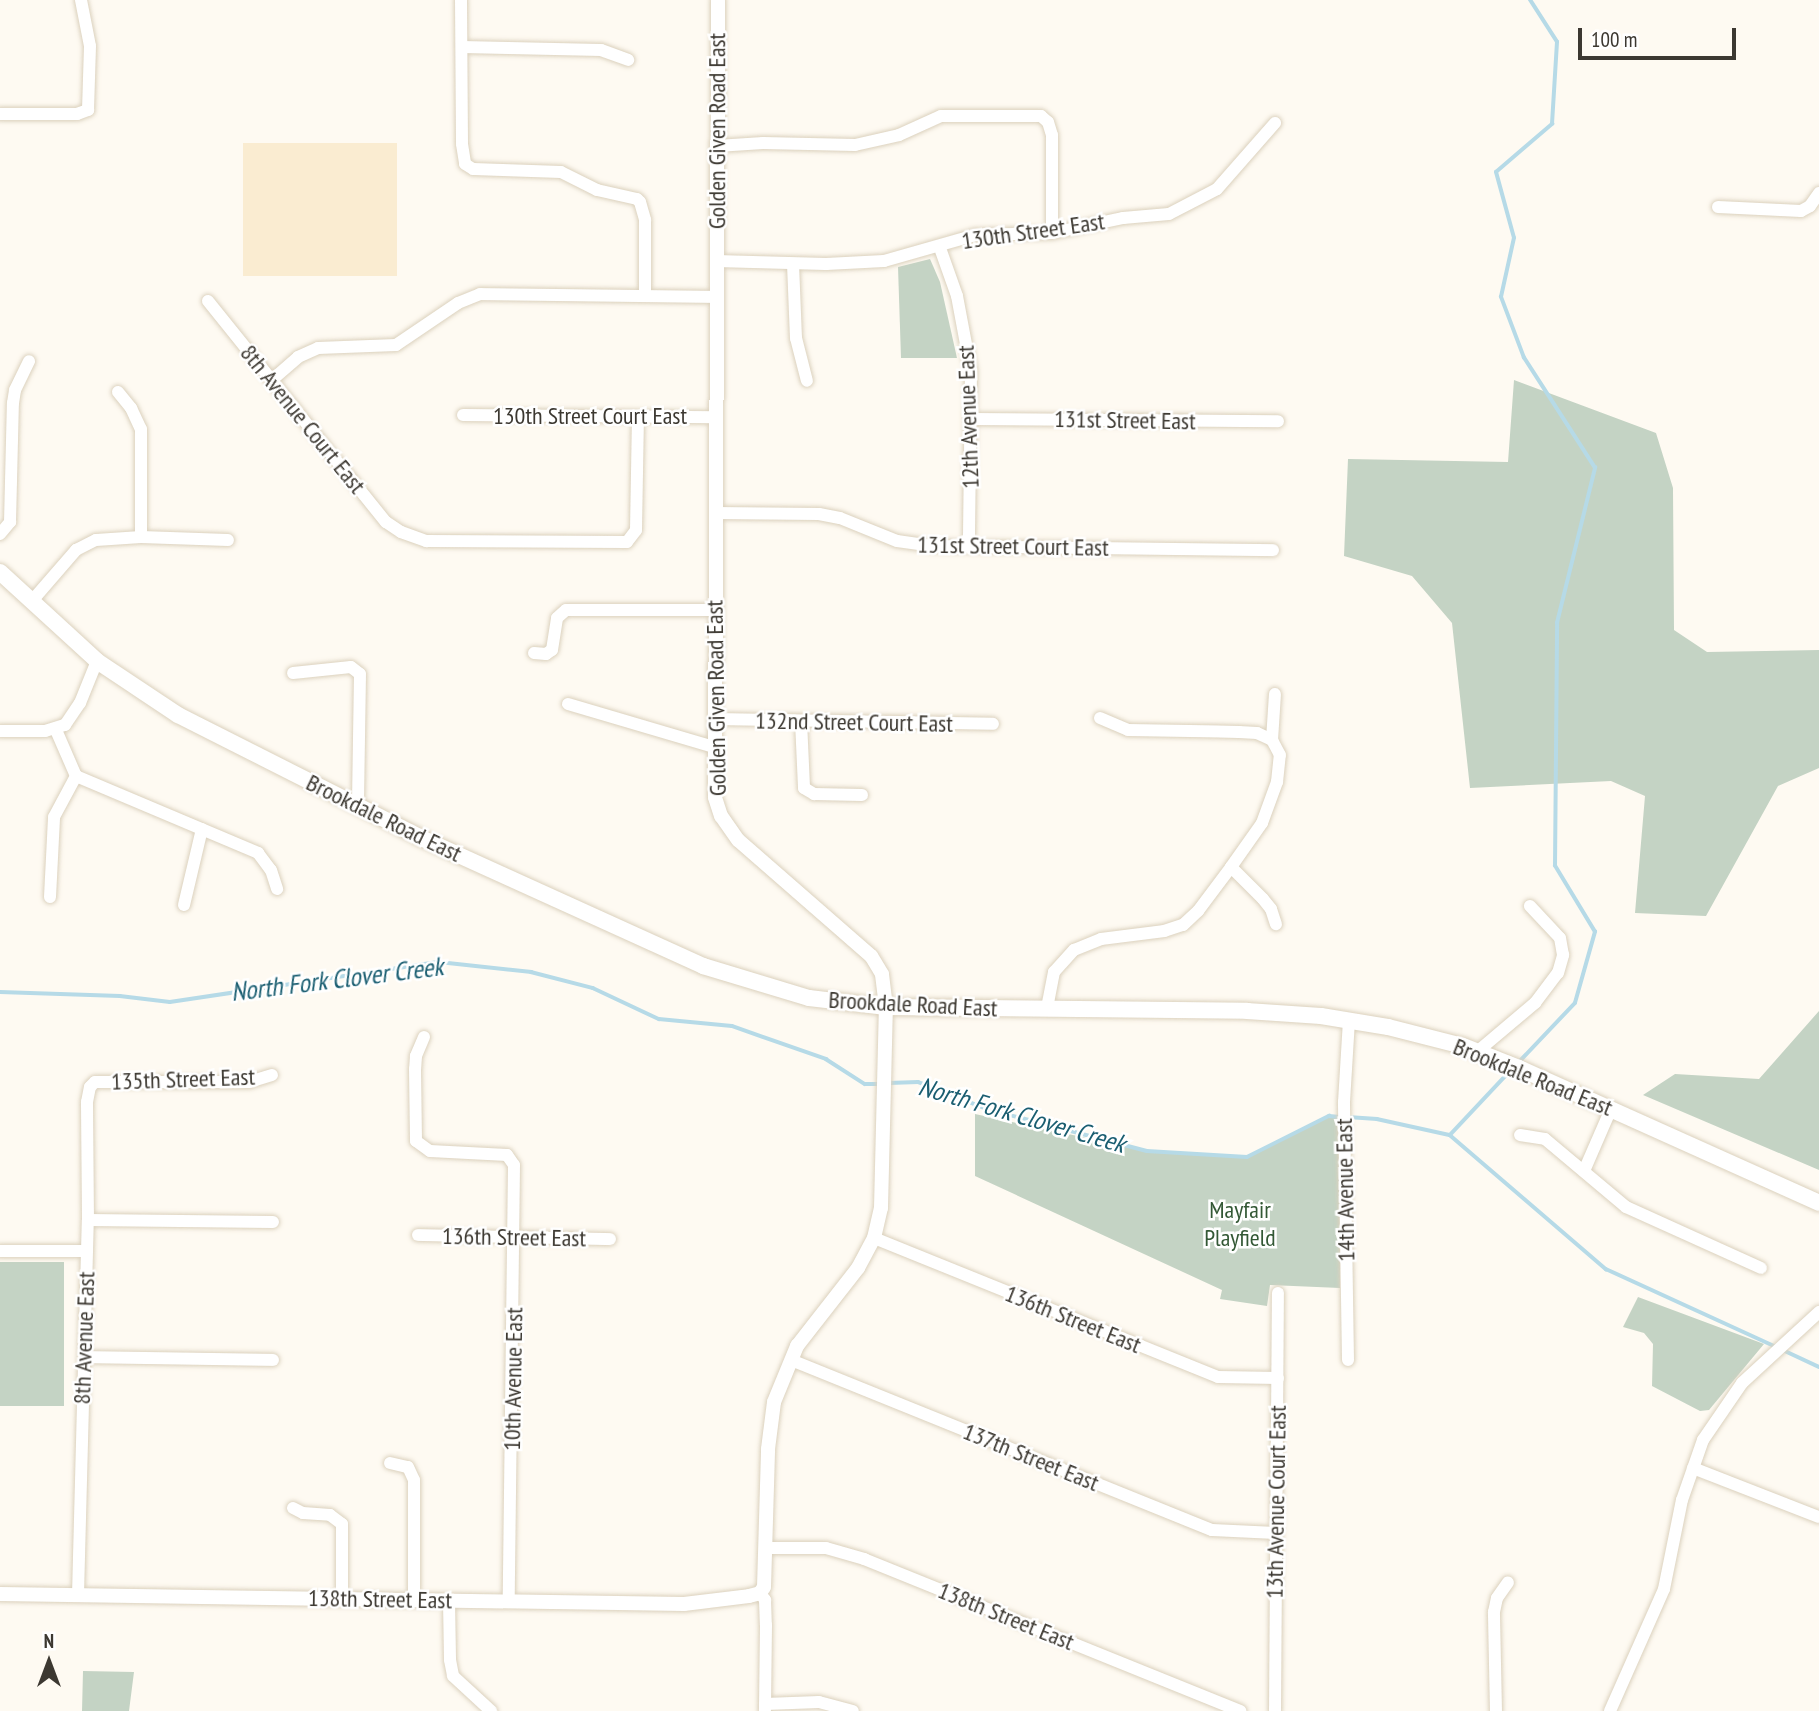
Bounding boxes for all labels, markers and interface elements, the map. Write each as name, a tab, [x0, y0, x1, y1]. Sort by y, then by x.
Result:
scale bar	[1581, 14, 1738, 58]
text: 100 m	[1591, 26, 1637, 53]
street label: Golden Given Road East	[703, 33, 731, 229]
street label: 130th Street East	[960, 207, 1106, 255]
street label: 8th Avenue Court East	[234, 339, 372, 499]
street label: 12th Avenue East	[951, 344, 985, 490]
street label: 130th Street Court East	[493, 402, 687, 430]
street label: 131st Street East	[1054, 404, 1196, 436]
street label: 131st Street Court East	[917, 530, 1109, 562]
street label: Golden Given Road East	[700, 600, 732, 796]
street label: 132nd Street Court East	[755, 706, 953, 738]
street label: Brookdale Road East	[302, 768, 466, 868]
water label: North Fork Clover Creek	[229, 950, 445, 1008]
street label: Brookdale Road East	[828, 985, 998, 1023]
street label: Brookdale Road East	[1449, 1032, 1617, 1122]
street label: 135th Street East	[111, 1062, 255, 1096]
water label: North Fork Clover Creek	[915, 1070, 1129, 1160]
street label: 14th Avenue East	[1329, 1118, 1361, 1262]
park label: Mayfair Playfield	[1204, 1196, 1276, 1252]
street label: 136th Street East	[442, 1221, 586, 1253]
street label: 8th Avenue East	[67, 1271, 101, 1405]
street label: 136th Street East	[1001, 1279, 1145, 1359]
street label: 10th Avenue East	[497, 1307, 529, 1451]
street label: 13th Avenue Court East	[1260, 1405, 1292, 1599]
street label: 137th Street East	[959, 1417, 1103, 1497]
street label: 138th Street East	[934, 1576, 1078, 1656]
street label: 138th Street East	[308, 1583, 452, 1615]
north arrow	[14, 1627, 84, 1697]
text: N	[44, 1629, 54, 1653]

